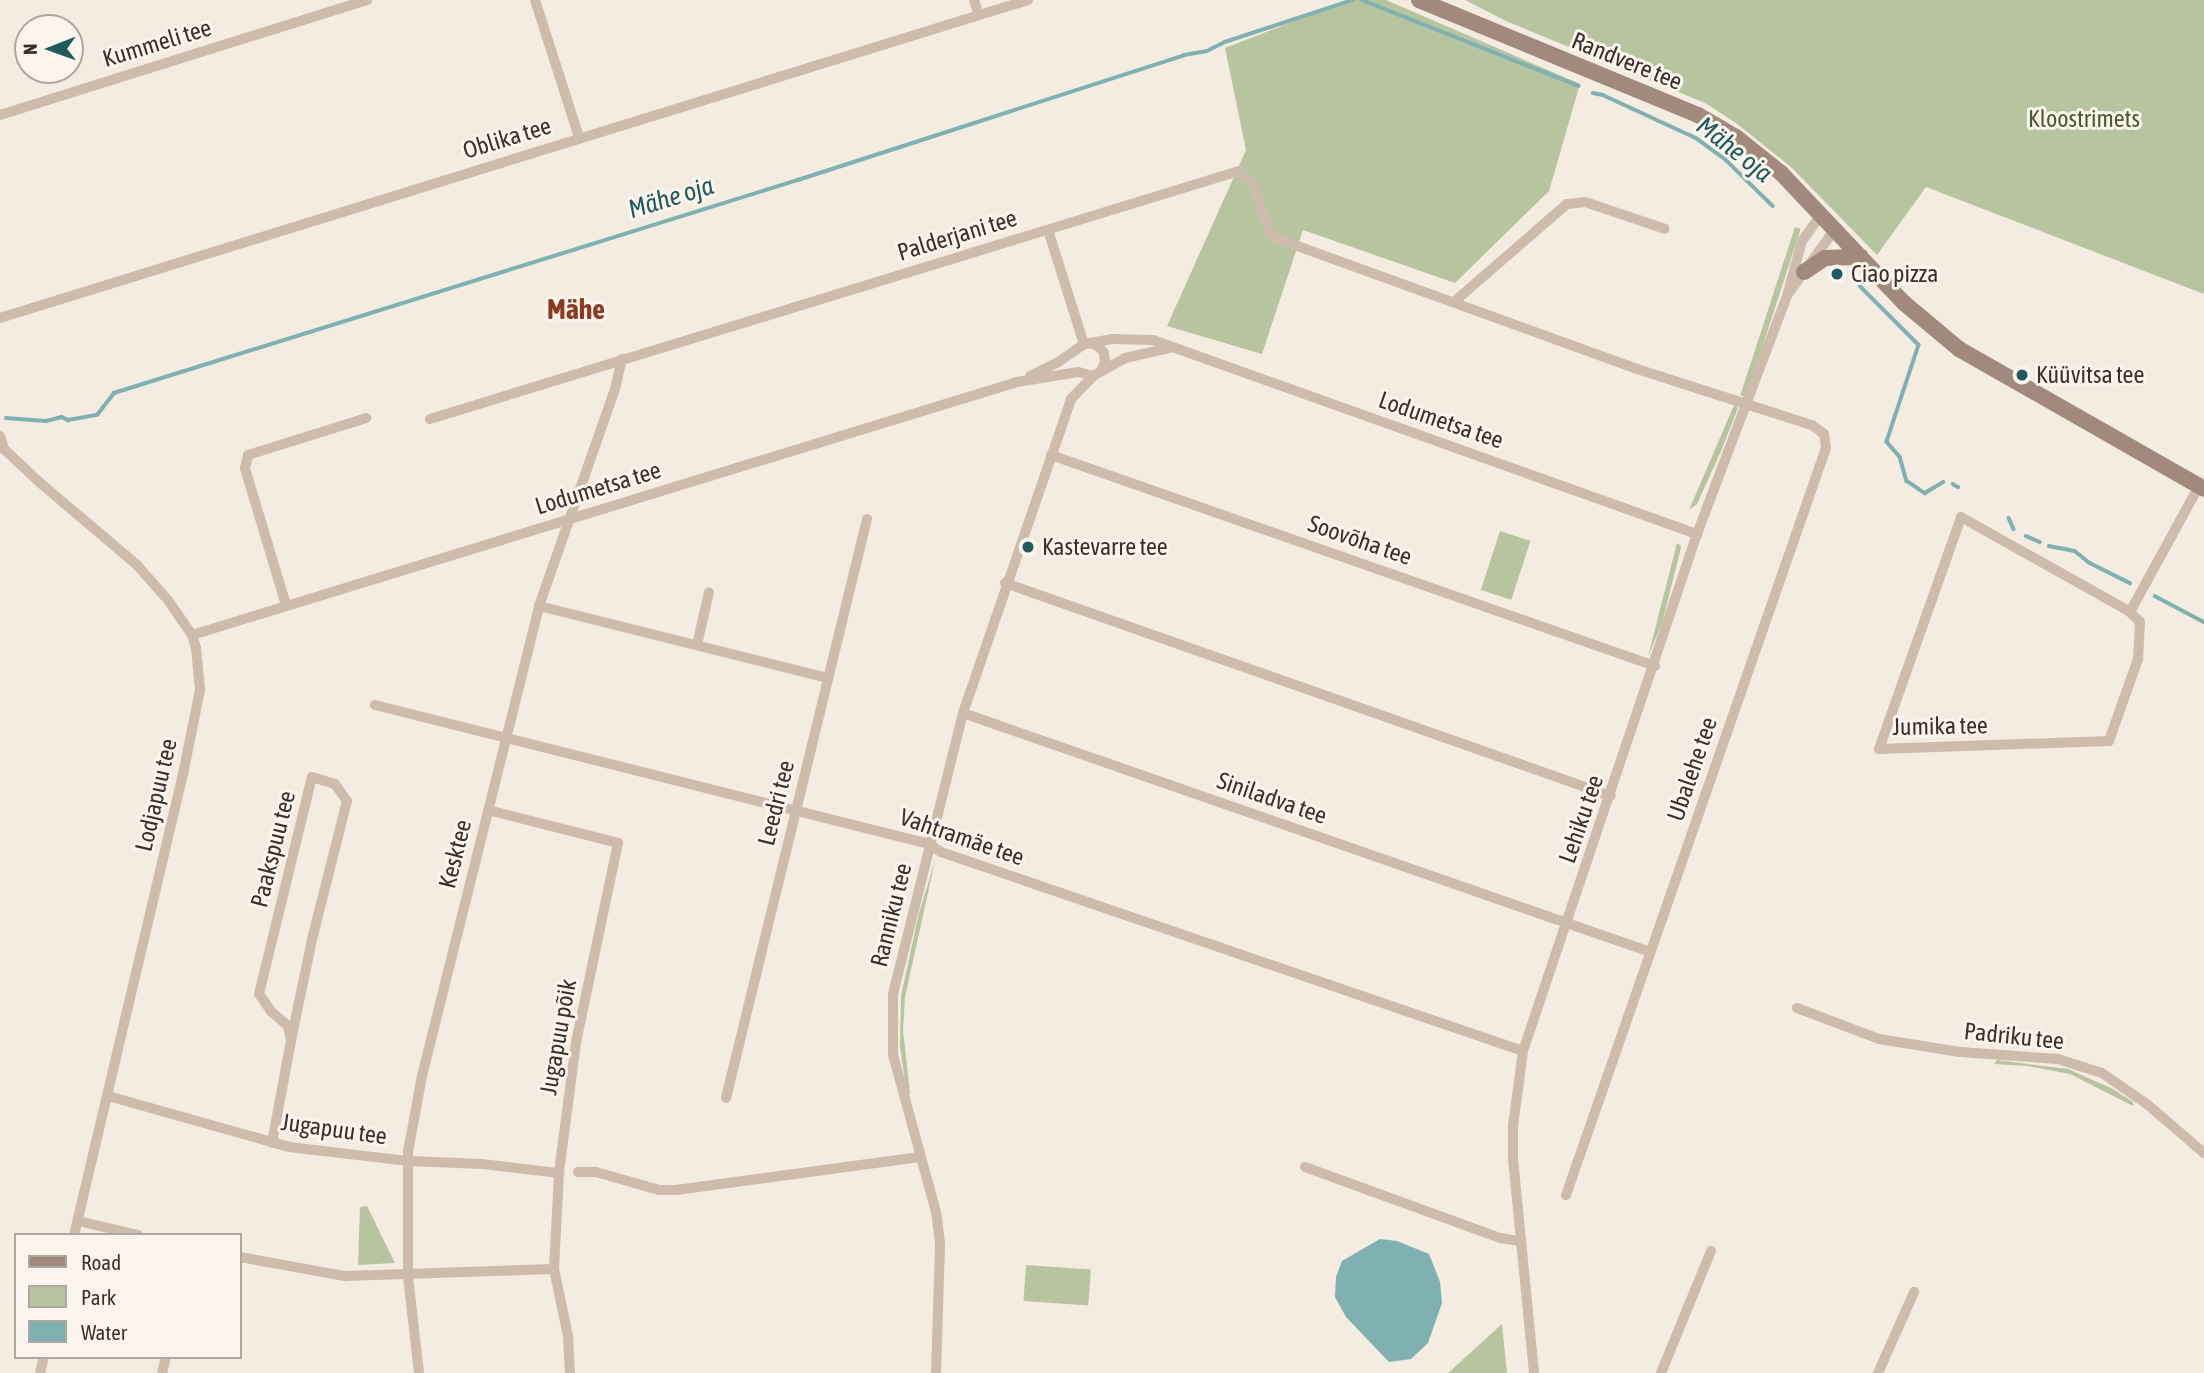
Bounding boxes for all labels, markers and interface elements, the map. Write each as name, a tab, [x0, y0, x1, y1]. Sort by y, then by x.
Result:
street label: Kummeli tee	[99, 13, 215, 73]
north arrow	[14, 14, 84, 84]
street label: Randvere tee	[1568, 26, 1686, 96]
text: N	[19, 44, 41, 55]
park label: Kloostrimets	[2028, 105, 2140, 133]
street label: Oblika tee	[459, 111, 555, 165]
water label: Mähe oja	[1690, 111, 1778, 189]
water label: Mähe oja	[624, 170, 718, 226]
street label: Palderjani tee	[894, 203, 1020, 267]
place label: Ciao pizza	[1851, 260, 1938, 288]
marker: Ciao pizza	[1829, 266, 1845, 282]
district label: Mähe	[547, 292, 605, 326]
place label: Küüvitsa tee	[2036, 361, 2144, 389]
marker: Küüvitsa tee	[2014, 367, 2030, 383]
street label: Lodumetsa tee	[1375, 385, 1507, 455]
street label: Lodumetsa tee	[532, 455, 664, 521]
street label: Soovõha tee	[1304, 509, 1416, 571]
place label: Kastevarre tee	[1042, 533, 1168, 561]
marker: Kastevarre tee	[1020, 539, 1036, 555]
street label: Jumika tee	[1892, 711, 1988, 741]
street label: Ubalehe tee	[1661, 713, 1723, 825]
street label: Lodjapuu tee	[129, 736, 183, 854]
street label: Leedri tee	[752, 758, 800, 848]
street label: Siniladva tee	[1213, 766, 1331, 830]
street label: Lehiku tee	[1553, 771, 1609, 867]
street label: Paakspuu tee	[245, 788, 301, 910]
street label: Vahtramäe tee	[896, 802, 1028, 872]
street label: Kesktee	[433, 817, 477, 891]
street label: Ranniku tee	[864, 860, 918, 970]
street label: Jugapuu põik	[534, 977, 582, 1097]
street label: Padriku tee	[1963, 1016, 2065, 1056]
street label: Jugapuu tee	[279, 1107, 389, 1151]
legend	[14, 1233, 242, 1359]
text: Road	[81, 1250, 121, 1274]
text: Park	[81, 1285, 116, 1309]
text: Water	[81, 1320, 127, 1344]

